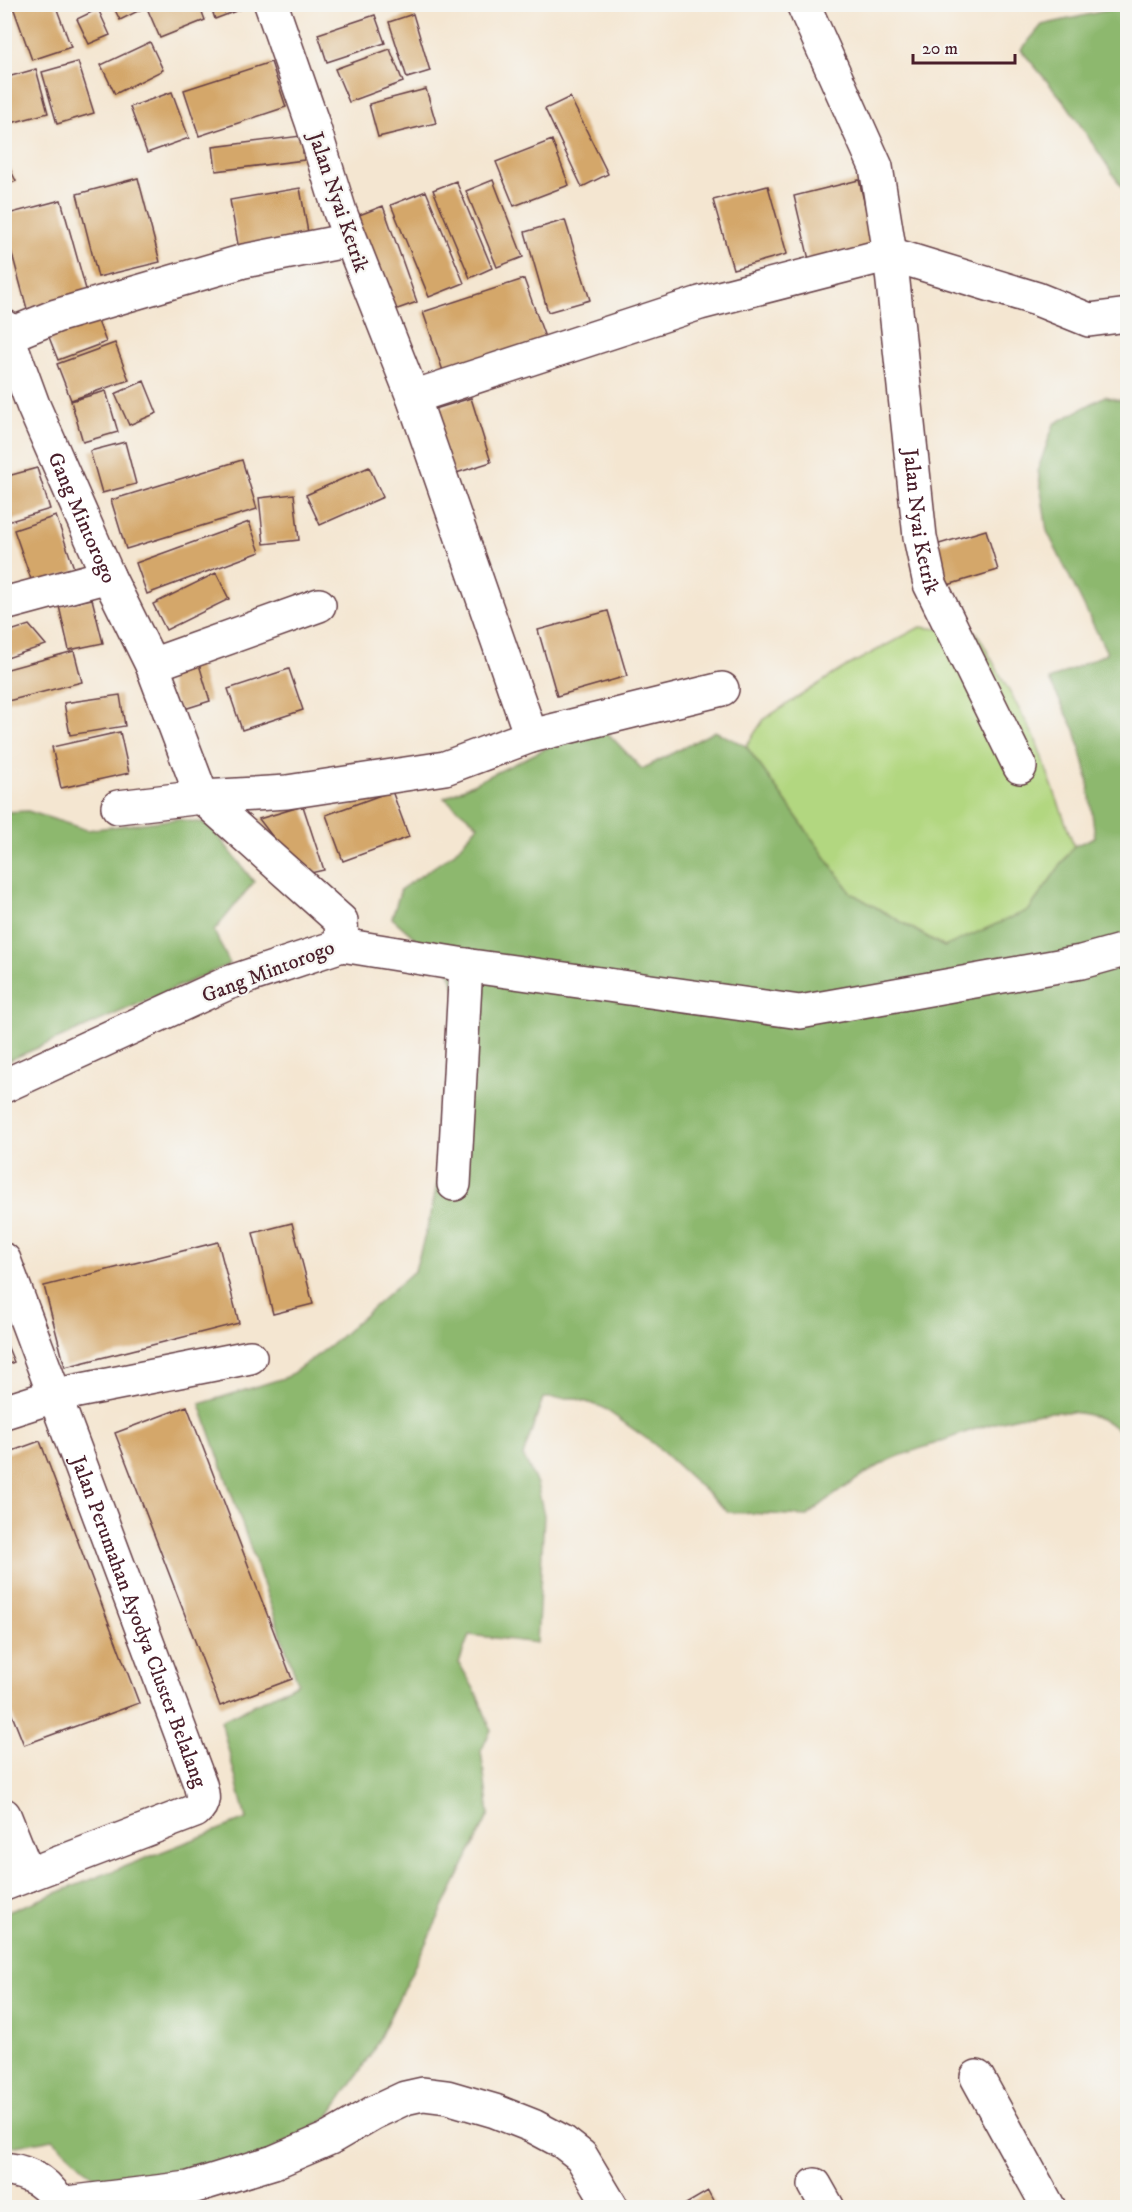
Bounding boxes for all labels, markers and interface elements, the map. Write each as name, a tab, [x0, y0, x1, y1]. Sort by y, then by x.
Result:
scale bar	[913, 27, 1015, 65]
text: 20 m	[922, 38, 958, 60]
street label: Jalan Nyai Ketrik	[301, 127, 374, 276]
street label: Jalan Nyai Ketrik	[897, 446, 945, 600]
street label: Gang Mintorogo	[41, 448, 122, 588]
street label: Gang Mintorogo	[198, 935, 338, 1009]
street label: Jalan Perumahan Ayodya Cluster Belalang	[64, 1451, 212, 1792]

